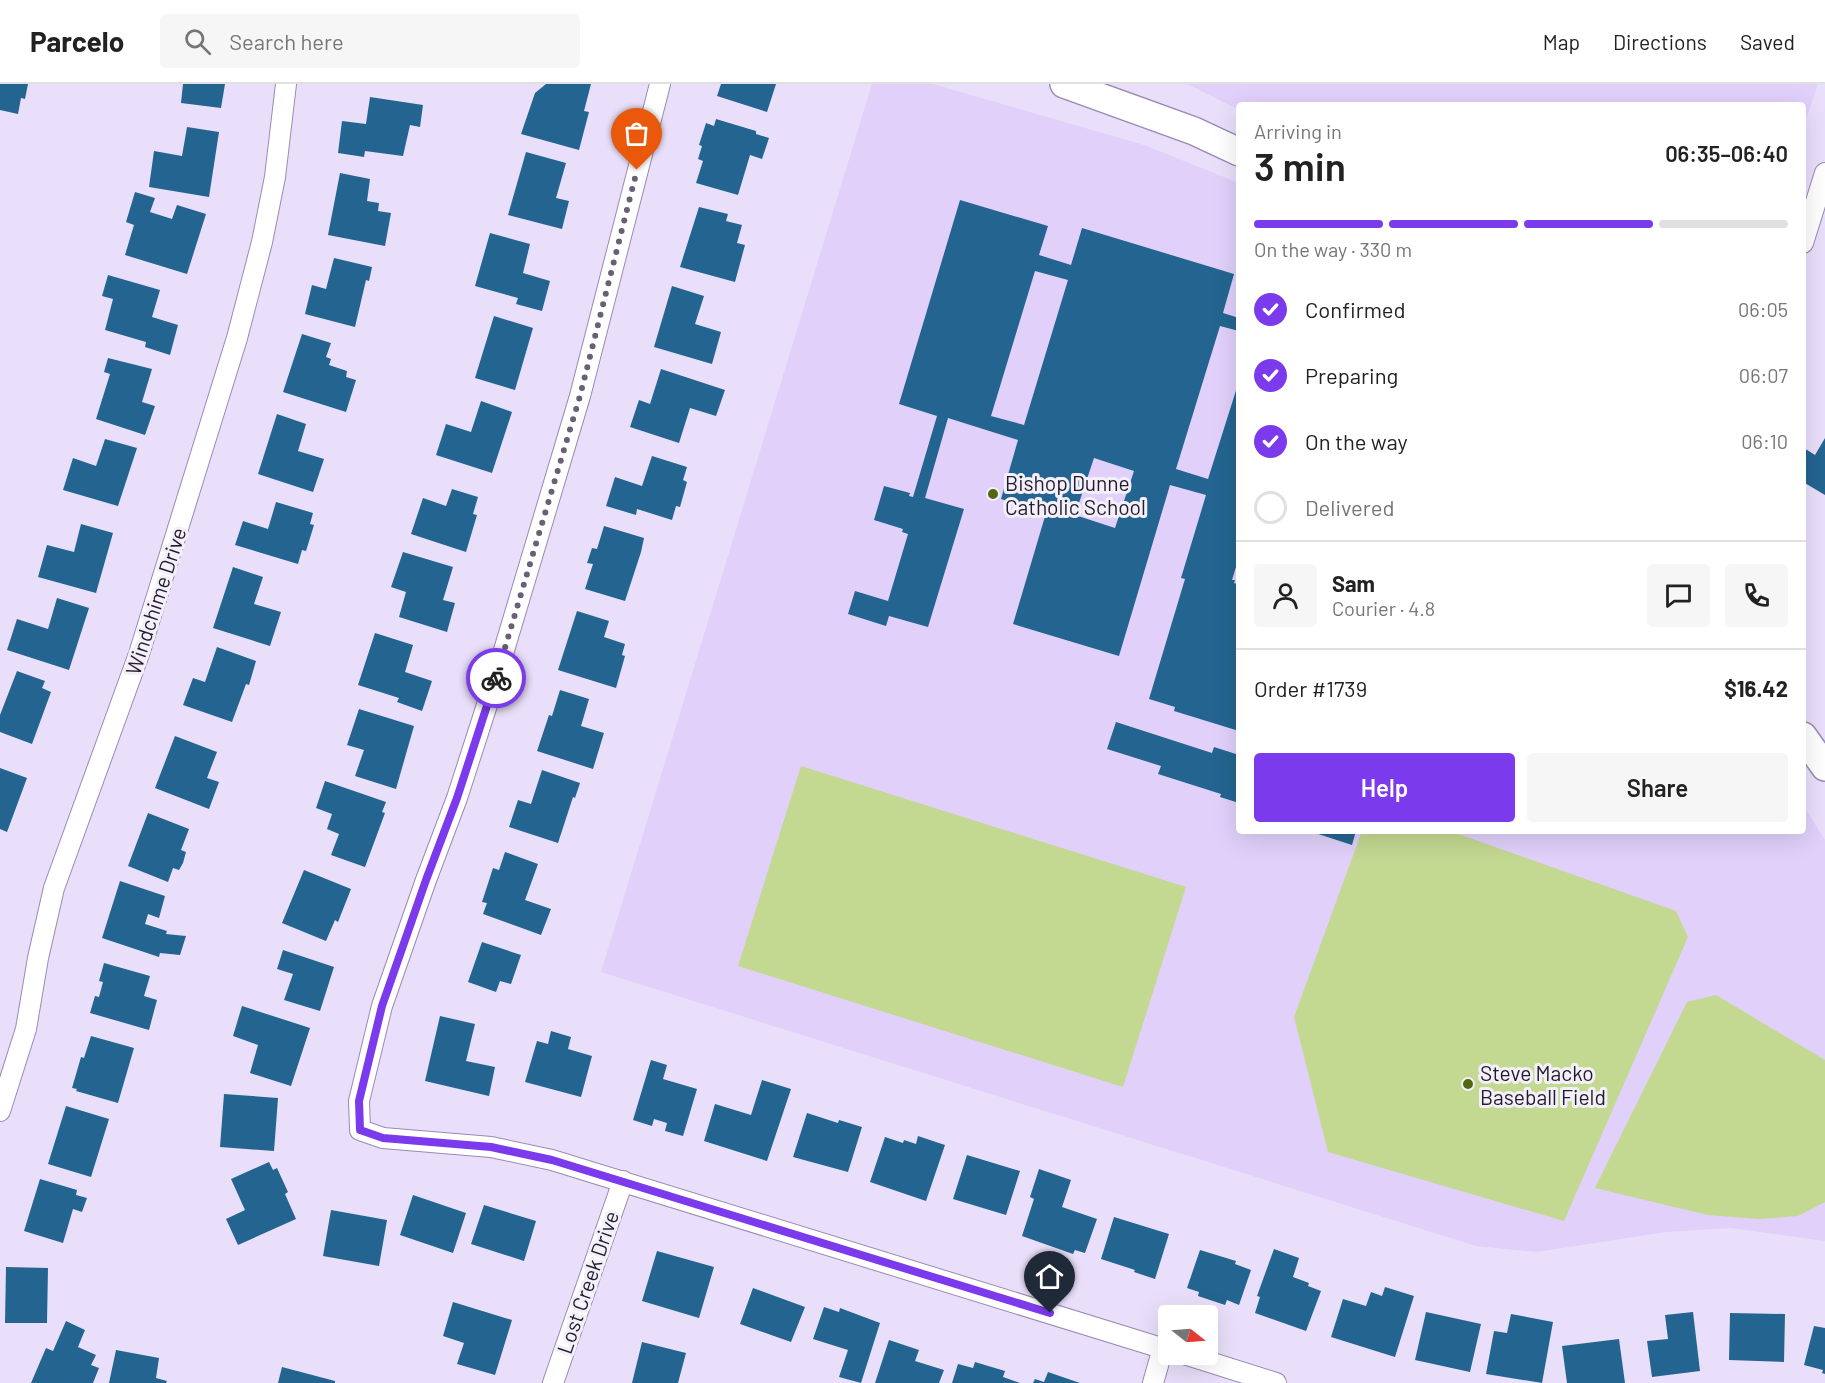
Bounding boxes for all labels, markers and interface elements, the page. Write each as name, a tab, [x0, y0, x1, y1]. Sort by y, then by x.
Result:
search box	[160, 14, 580, 68]
text: Parcelo	[30, 24, 124, 58]
icon: search	[181, 25, 214, 58]
text: Search here	[229, 28, 344, 54]
text: Map	[1543, 29, 1580, 54]
text: Directions	[1613, 29, 1707, 54]
text: Saved	[1740, 29, 1795, 54]
pin	[611, 108, 662, 170]
icon: bag	[620, 117, 653, 150]
text: Arriving in	[1254, 119, 1342, 143]
text: 06:35–06:40	[1665, 140, 1788, 166]
text: 3 min	[1254, 142, 1346, 189]
text: On the way · 330 m	[1254, 237, 1412, 261]
icon: check	[1254, 293, 1287, 326]
text: Confirmed	[1305, 296, 1405, 322]
text: 06:05	[1738, 297, 1788, 321]
icon: check	[1254, 359, 1287, 392]
text: Preparing	[1305, 362, 1398, 388]
text: 06:07	[1739, 363, 1788, 387]
icon: check	[1254, 425, 1287, 458]
text: On the way	[1305, 428, 1408, 454]
text: 06:10	[1741, 429, 1788, 453]
place label: Bishop Dunne Catholic School	[1005, 470, 1146, 519]
marker: Bishop Dunne Catholic School	[986, 487, 1000, 501]
text: Delivered	[1305, 494, 1394, 520]
street label: Windchime Drive	[119, 524, 191, 678]
button: person	[1254, 564, 1317, 627]
button: chat	[1647, 564, 1710, 627]
button: phone	[1725, 564, 1788, 627]
text: Sam	[1332, 570, 1375, 596]
text: Courier · 4.8	[1332, 596, 1435, 620]
courier	[466, 648, 526, 708]
icon: bike	[480, 662, 513, 695]
text: Order #1739	[1254, 675, 1367, 701]
text: $16.42	[1724, 675, 1788, 701]
button: Help	[1254, 753, 1515, 822]
button: Share	[1527, 753, 1788, 822]
place label: Steve Macko Baseball Field	[1480, 1060, 1606, 1109]
marker: Steve Macko Baseball Field	[1461, 1077, 1475, 1091]
street label: Lost Creek Drive	[551, 1207, 623, 1357]
pin	[1024, 1251, 1075, 1313]
icon: home	[1033, 1260, 1066, 1293]
north arrow	[1158, 1305, 1218, 1365]
map controls	[1158, 1305, 1218, 1365]

